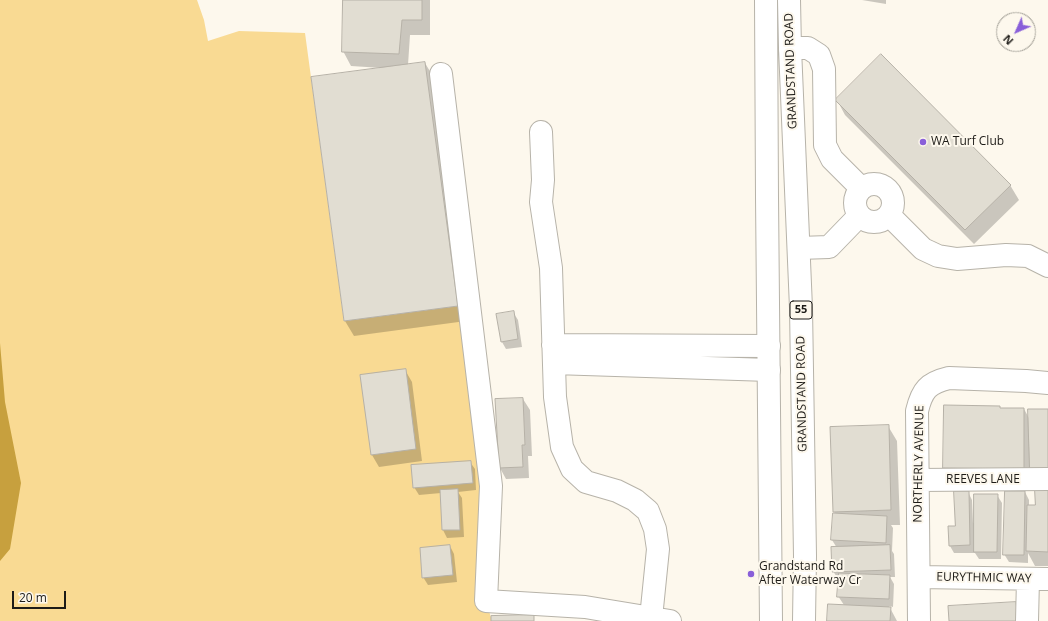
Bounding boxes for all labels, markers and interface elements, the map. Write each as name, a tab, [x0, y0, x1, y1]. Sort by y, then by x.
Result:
north arrow	[996, 12, 1036, 52]
street label: GRANDSTAND ROAD	[782, 13, 800, 129]
text: N	[999, 32, 1016, 49]
place label: WA Turf Club	[931, 135, 1004, 149]
marker: WA Turf Club	[918, 137, 928, 147]
road number: 55	[790, 301, 812, 319]
street label: GRANDSTAND ROAD	[794, 336, 810, 452]
street label: NORTHERLY AVENUE	[911, 405, 927, 523]
street label: REEVES LANE	[946, 473, 1020, 487]
place label: Grandstand Rd After Waterway Cr	[759, 560, 861, 588]
marker: Grandstand Rd After Waterway Cr	[746, 569, 756, 579]
street label: EURYTHMIC WAY	[936, 570, 1032, 586]
scale bar	[14, 583, 68, 609]
text: 20 m	[19, 589, 47, 606]

